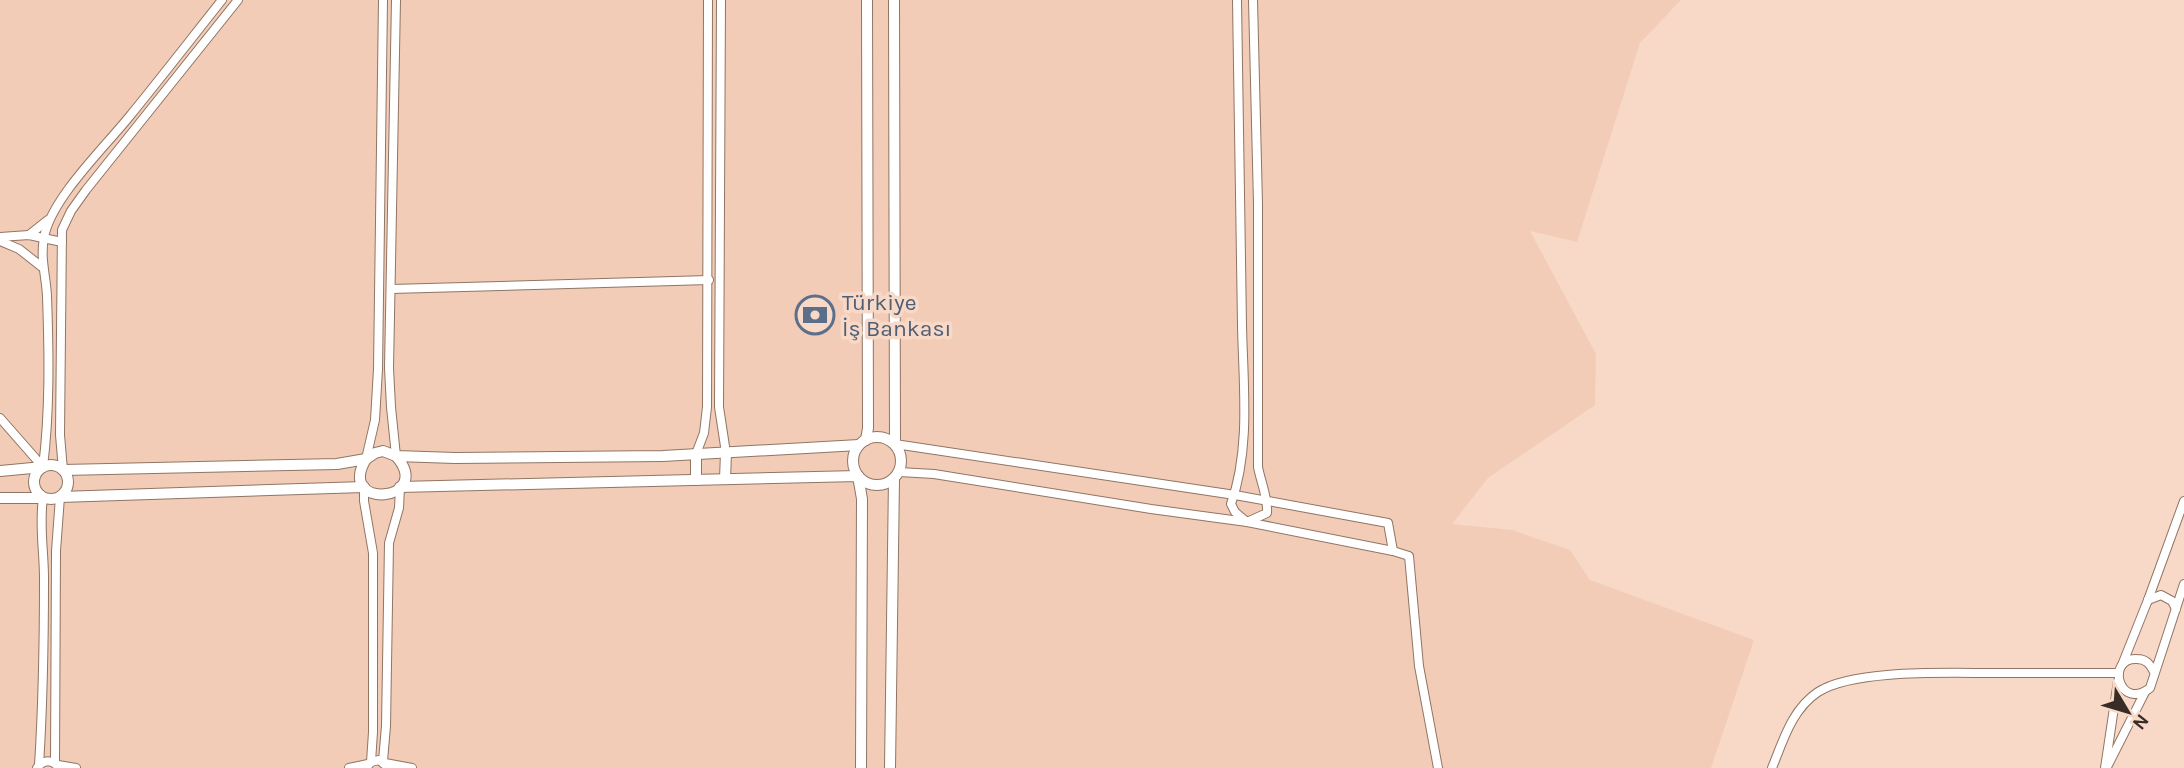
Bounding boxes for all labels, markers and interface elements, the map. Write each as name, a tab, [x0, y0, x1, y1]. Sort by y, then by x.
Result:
place label: Türkiye İş Bankası	[842, 289, 951, 342]
bank icon: Türkiye İş Bankası	[794, 294, 836, 336]
north arrow	[2093, 677, 2163, 747]
text: N	[2128, 710, 2153, 734]

